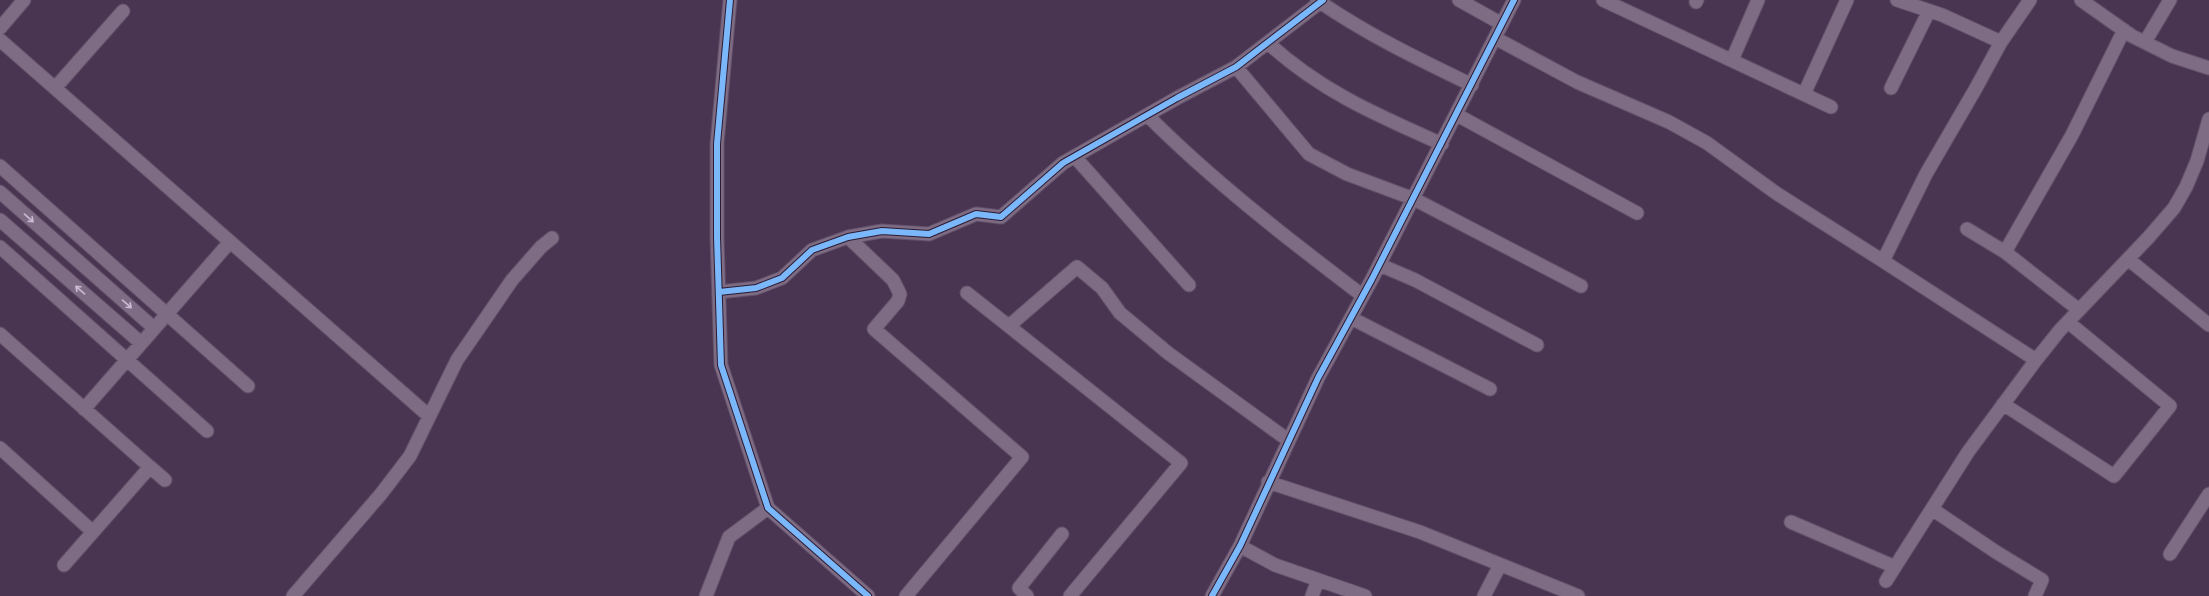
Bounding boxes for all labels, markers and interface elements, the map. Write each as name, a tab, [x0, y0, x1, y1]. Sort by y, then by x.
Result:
one-way arrow	[24, 213, 34, 222]
one-way arrow	[75, 285, 85, 294]
one-way arrow	[122, 299, 132, 308]

